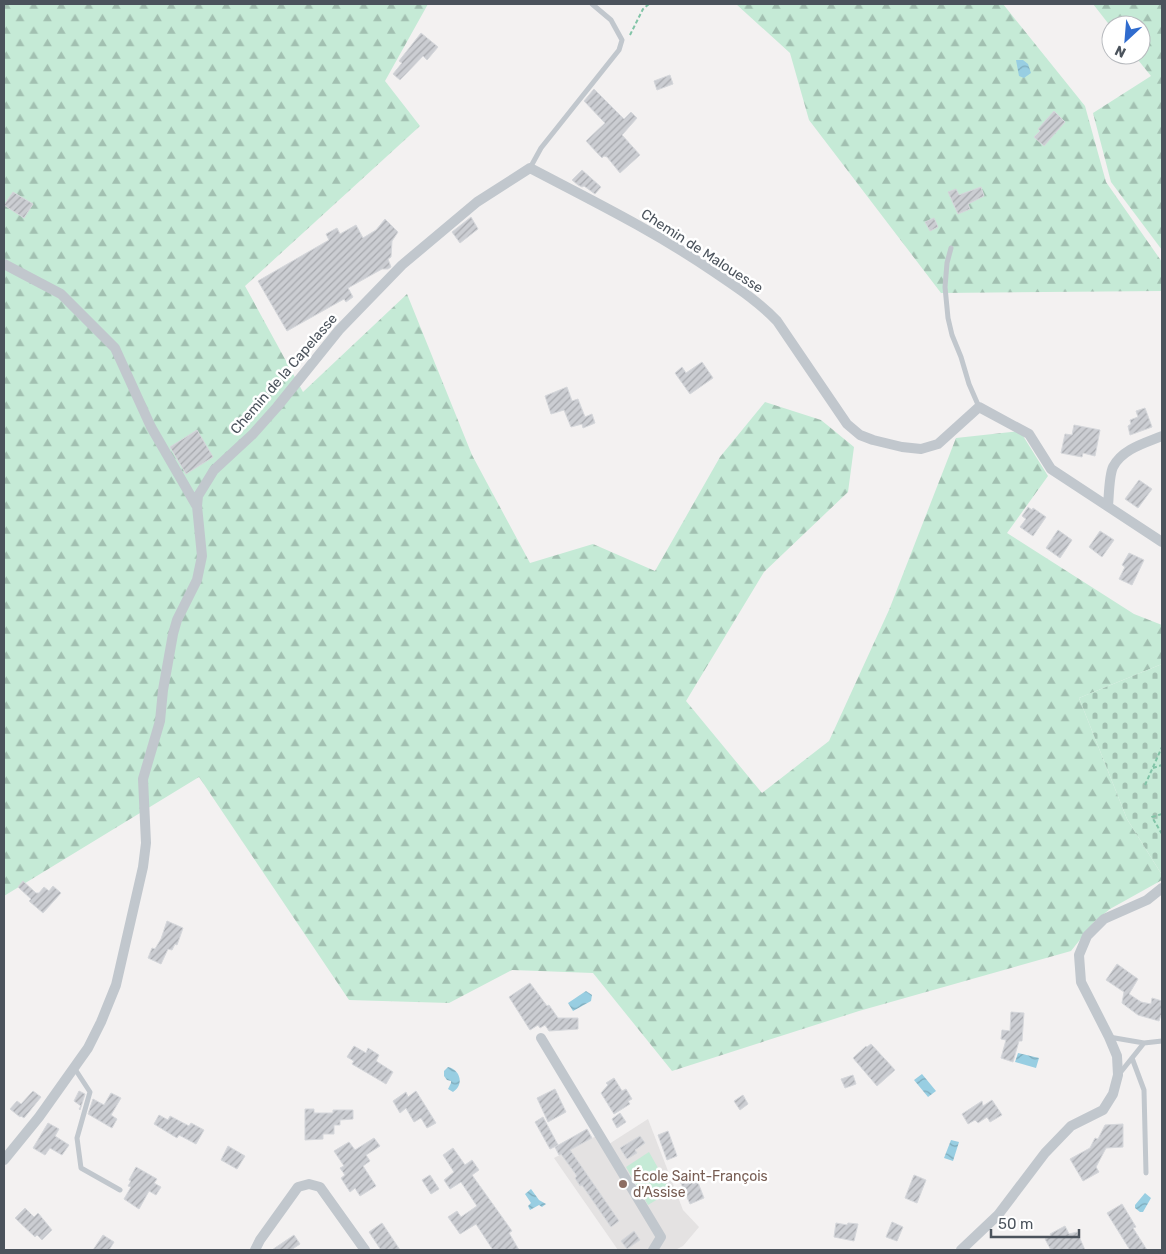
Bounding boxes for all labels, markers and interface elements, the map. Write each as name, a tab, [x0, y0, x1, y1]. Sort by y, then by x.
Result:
north arrow	[1101, 15, 1151, 65]
text: N	[1112, 41, 1129, 61]
street label: Chemin de Malouesse	[638, 205, 766, 297]
street label: Chemin de la Capelasse	[227, 310, 341, 438]
place label: École Saint-François d'Assise	[633, 1167, 768, 1201]
marker: École Saint-François d'Assise	[617, 1178, 629, 1190]
scale bar	[991, 1206, 1078, 1238]
text: 50 m	[998, 1215, 1033, 1233]

